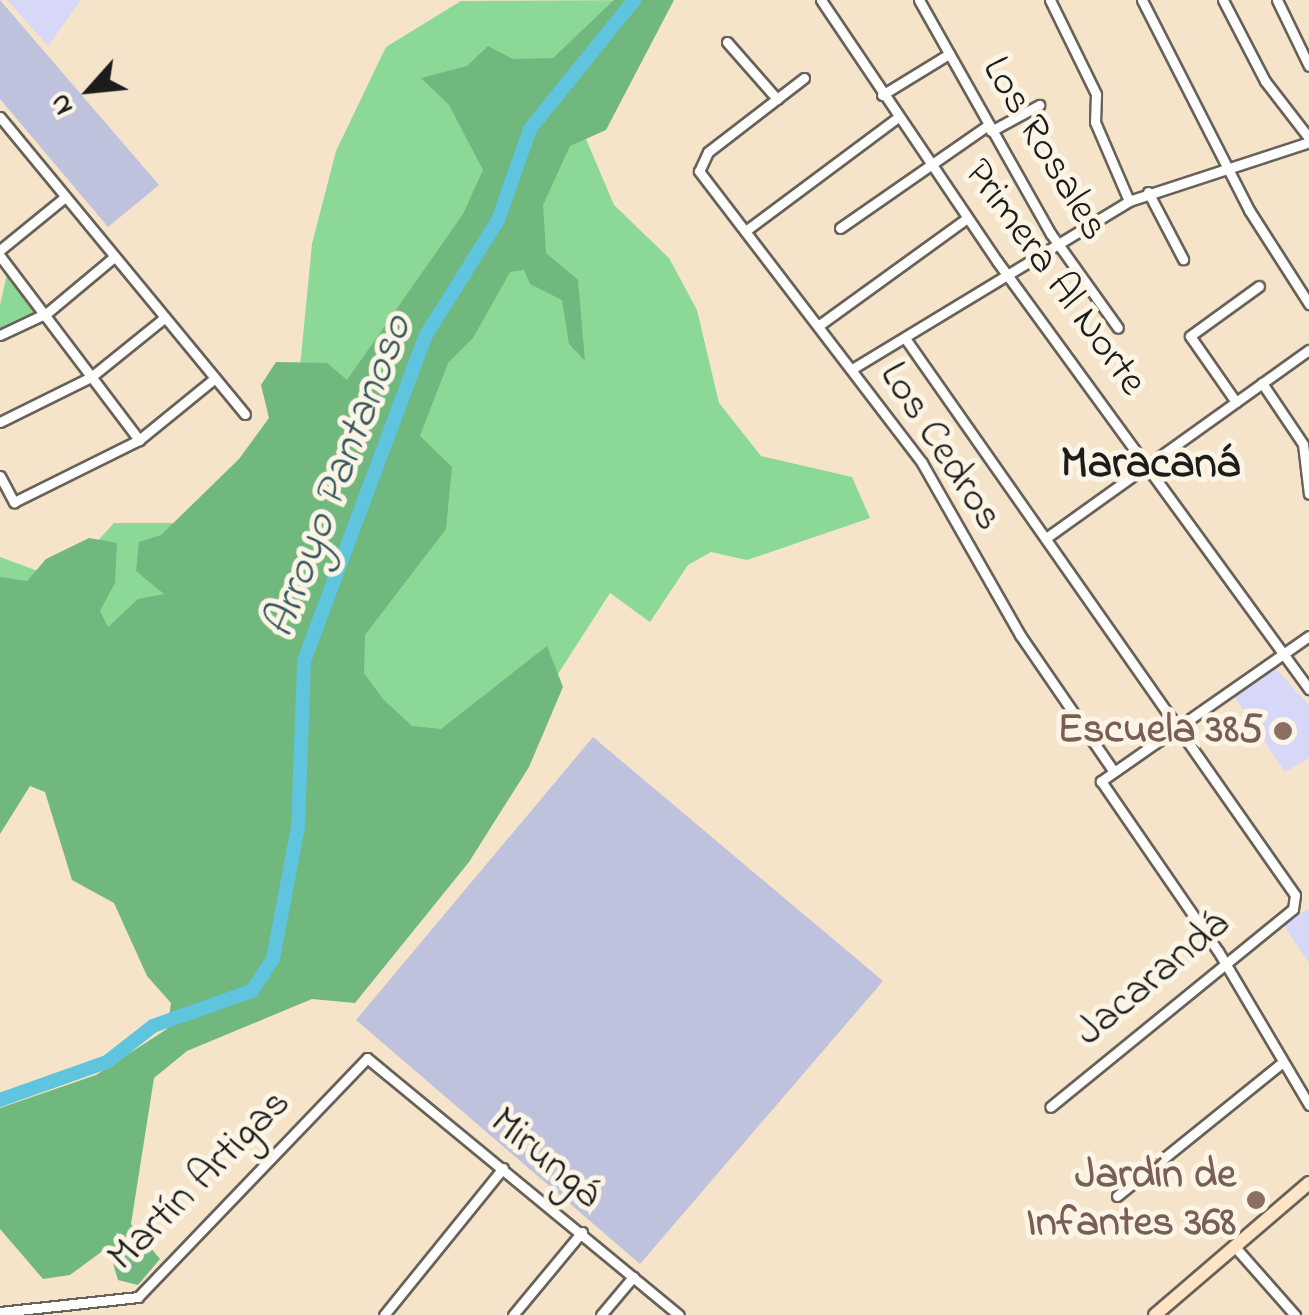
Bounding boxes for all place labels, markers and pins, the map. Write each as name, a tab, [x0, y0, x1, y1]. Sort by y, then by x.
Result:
place label: Escuela 385	[1057, 706, 1263, 756]
marker: Escuela 385	[1272, 720, 1294, 742]
place label: Jardín de Infantes 368	[1026, 1151, 1236, 1250]
marker: Jardín de Infantes 368	[1245, 1189, 1267, 1211]

